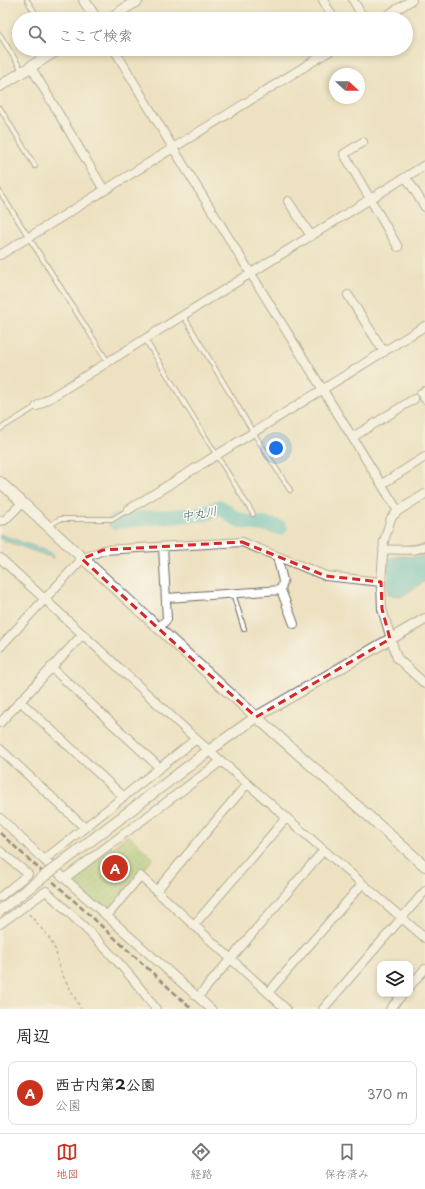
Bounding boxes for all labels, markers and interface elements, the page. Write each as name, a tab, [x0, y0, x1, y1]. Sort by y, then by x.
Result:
search box	[12, 12, 413, 56]
icon: search	[26, 23, 48, 45]
text: ここで検索	[58, 23, 133, 46]
north arrow	[329, 68, 365, 104]
your location	[266, 438, 286, 458]
water label: 中丸川	[180, 501, 218, 525]
pin: A	[102, 853, 128, 883]
map controls	[377, 961, 413, 997]
button: layers	[377, 961, 413, 997]
text: 周辺	[16, 1022, 50, 1048]
text: 西古内第2公園	[55, 1072, 156, 1095]
text: A	[25, 1084, 35, 1103]
text: 370 m	[367, 1084, 408, 1103]
text: 公園	[55, 1095, 81, 1114]
tab: 地図	[56, 1141, 78, 1182]
tab: 経路	[190, 1141, 212, 1182]
tab: 保存済み	[325, 1141, 369, 1182]

